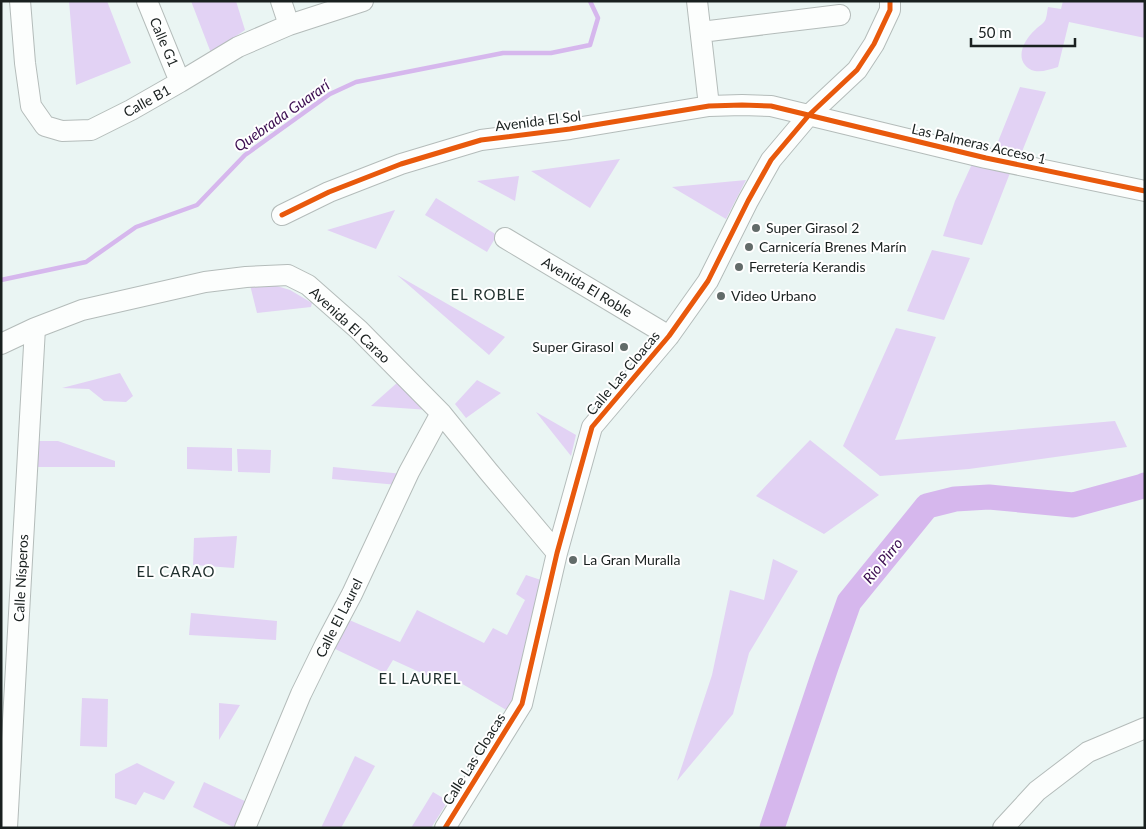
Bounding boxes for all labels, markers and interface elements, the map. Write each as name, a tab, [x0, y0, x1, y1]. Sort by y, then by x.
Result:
street label: Calle G1	[146, 14, 182, 69]
scale bar	[971, 15, 1075, 47]
text: 50 m	[978, 23, 1012, 41]
water label: Quebrada Guararí	[230, 75, 334, 155]
street label: Calle B1	[120, 81, 173, 120]
street label: Avenida El Sol	[494, 107, 582, 134]
street label: Las Palmeras Acceso 1	[910, 120, 1048, 167]
place label: Super Girasol 2	[766, 219, 859, 236]
marker: Super Girasol 2	[750, 222, 762, 234]
place label: Carnicería Brenes Marín	[759, 238, 907, 255]
marker: Carnicería Brenes Marín	[743, 241, 755, 253]
street label: Avenida El Roble	[539, 253, 636, 320]
place label: Ferretería Kerandis	[749, 258, 865, 275]
marker: Ferretería Kerandis	[733, 261, 745, 273]
street label: Avenida El Carao	[307, 283, 394, 366]
district label: EL ROBLE	[450, 285, 526, 303]
place label: Video Urbano	[731, 287, 816, 304]
marker: Video Urbano	[715, 290, 727, 302]
street label: Calle Las Cloacas	[582, 327, 663, 418]
place label: Super Girasol	[532, 338, 614, 355]
marker: Super Girasol	[618, 341, 630, 353]
street label: Calle Nísperos	[10, 534, 31, 622]
water label: Rio Pirro	[859, 534, 906, 587]
place label: La Gran Muralla	[583, 551, 680, 568]
marker: La Gran Muralla	[567, 554, 579, 566]
district label: EL CARAO	[136, 562, 216, 580]
street label: Calle El Laurel	[311, 575, 366, 660]
district label: EL LAUREL	[378, 669, 462, 687]
street label: Calle Las Cloacas	[439, 710, 509, 808]

